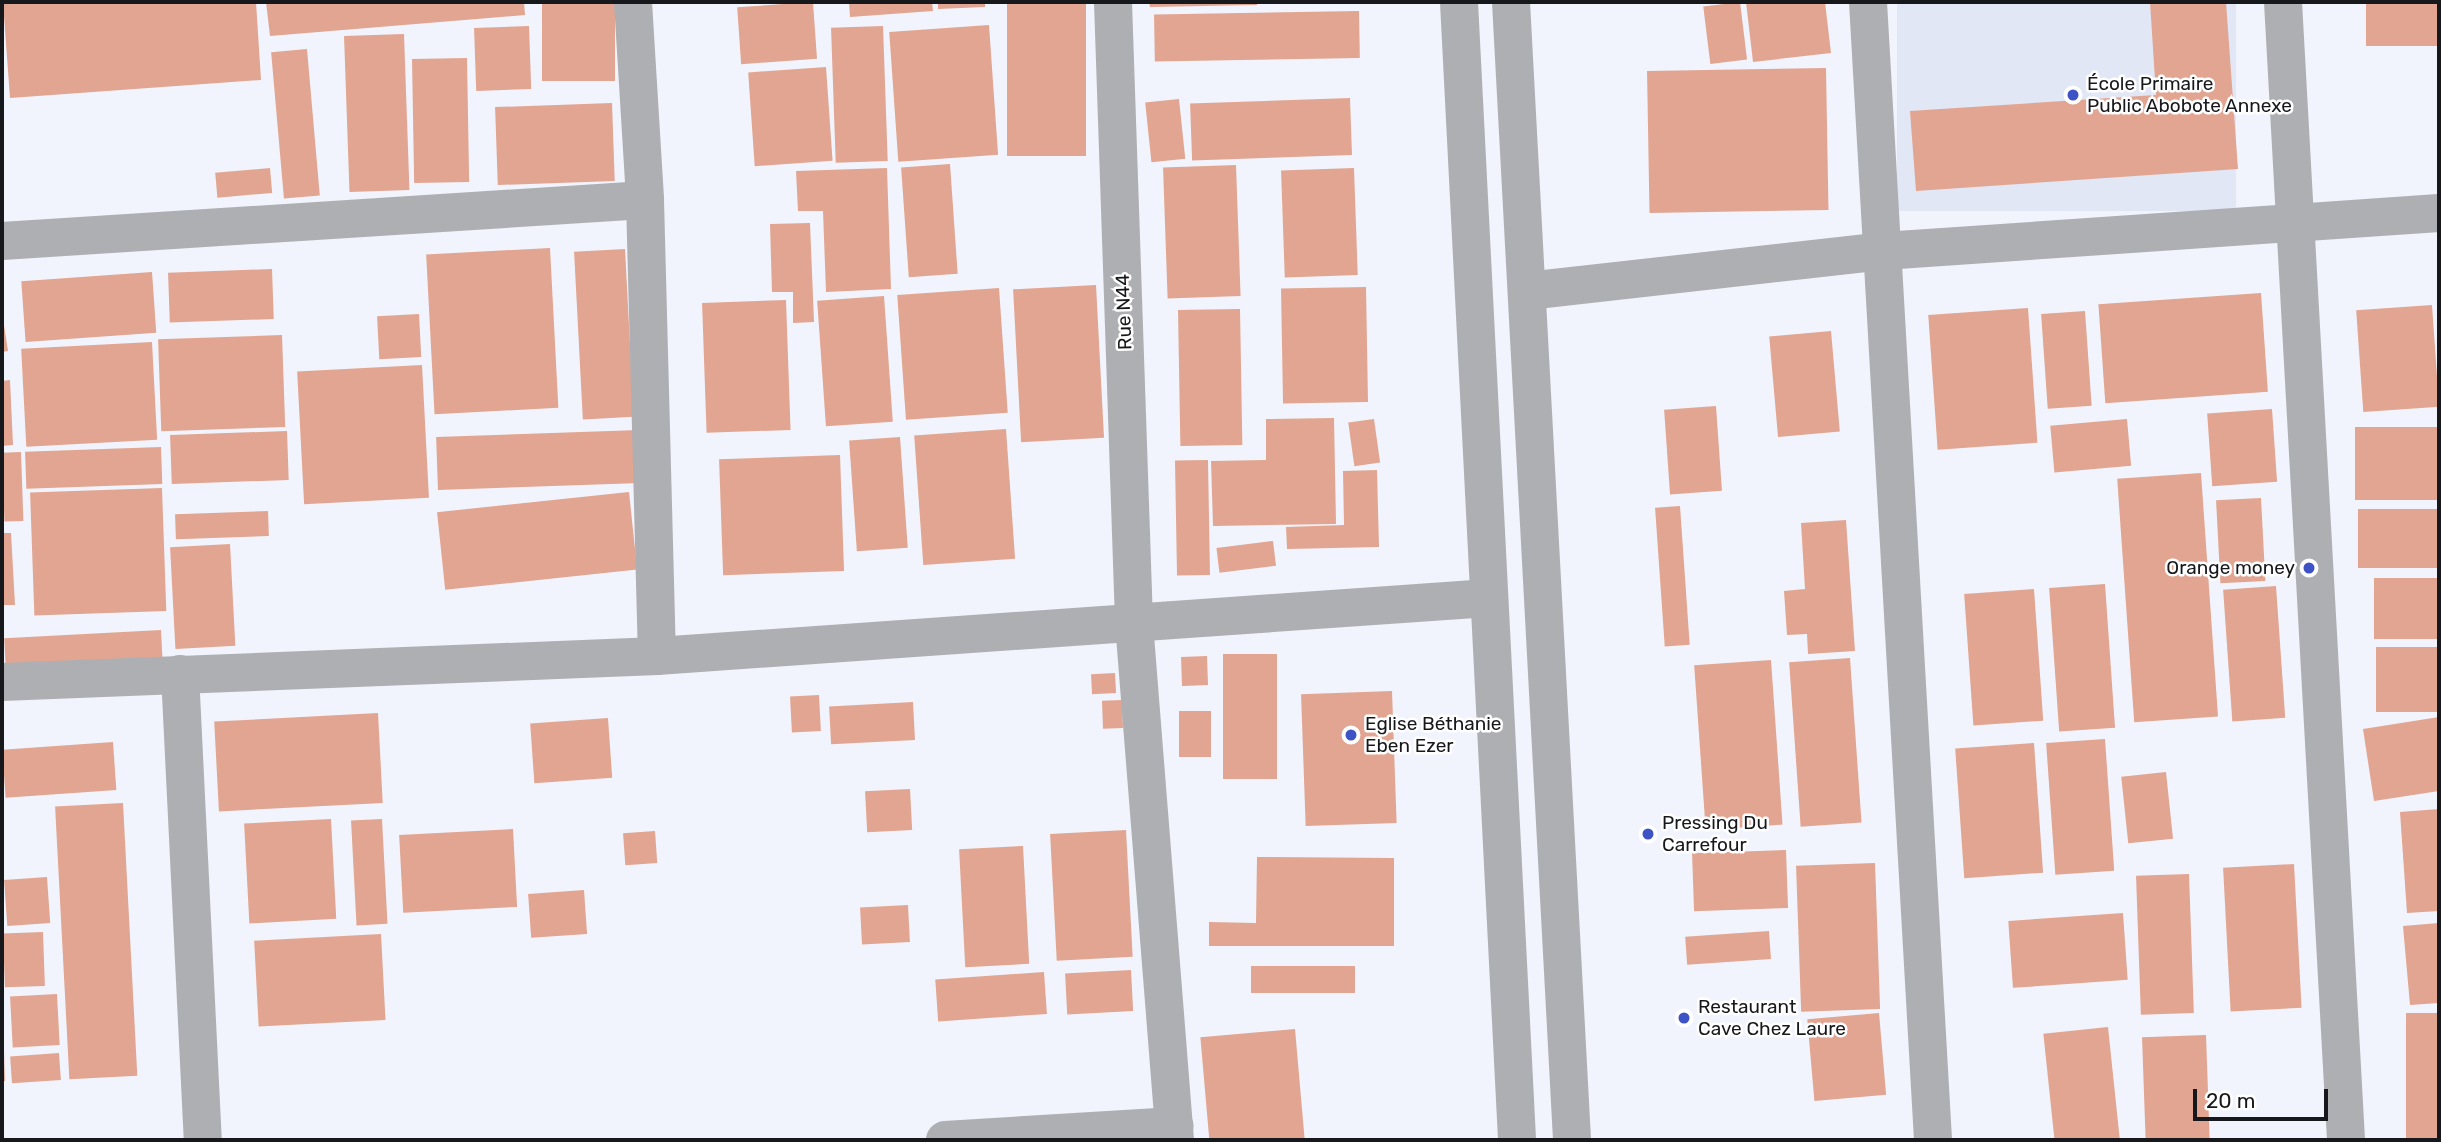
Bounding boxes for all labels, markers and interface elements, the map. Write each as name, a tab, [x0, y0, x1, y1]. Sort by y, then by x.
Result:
place label: École Primaire Public Abobote Annexe	[2087, 73, 2293, 117]
marker: École Primaire Public Abobote Annexe	[2065, 87, 2081, 103]
street label: Rue N44	[1111, 274, 1137, 350]
place label: Orange money	[2166, 557, 2295, 579]
marker: Orange money	[2301, 560, 2317, 576]
place label: Eglise Béthanie Eben Ezer	[1365, 713, 1501, 757]
marker: Eglise Béthanie Eben Ezer	[1343, 727, 1359, 743]
place label: Pressing Du Carrefour	[1662, 812, 1768, 856]
marker: Pressing Du Carrefour	[1640, 826, 1656, 842]
place label: Restaurant Cave Chez Laure	[1698, 996, 1846, 1040]
marker: Restaurant Cave Chez Laure	[1676, 1010, 1692, 1026]
scale bar	[2196, 1076, 2331, 1120]
text: 20 m	[2206, 1088, 2255, 1113]

